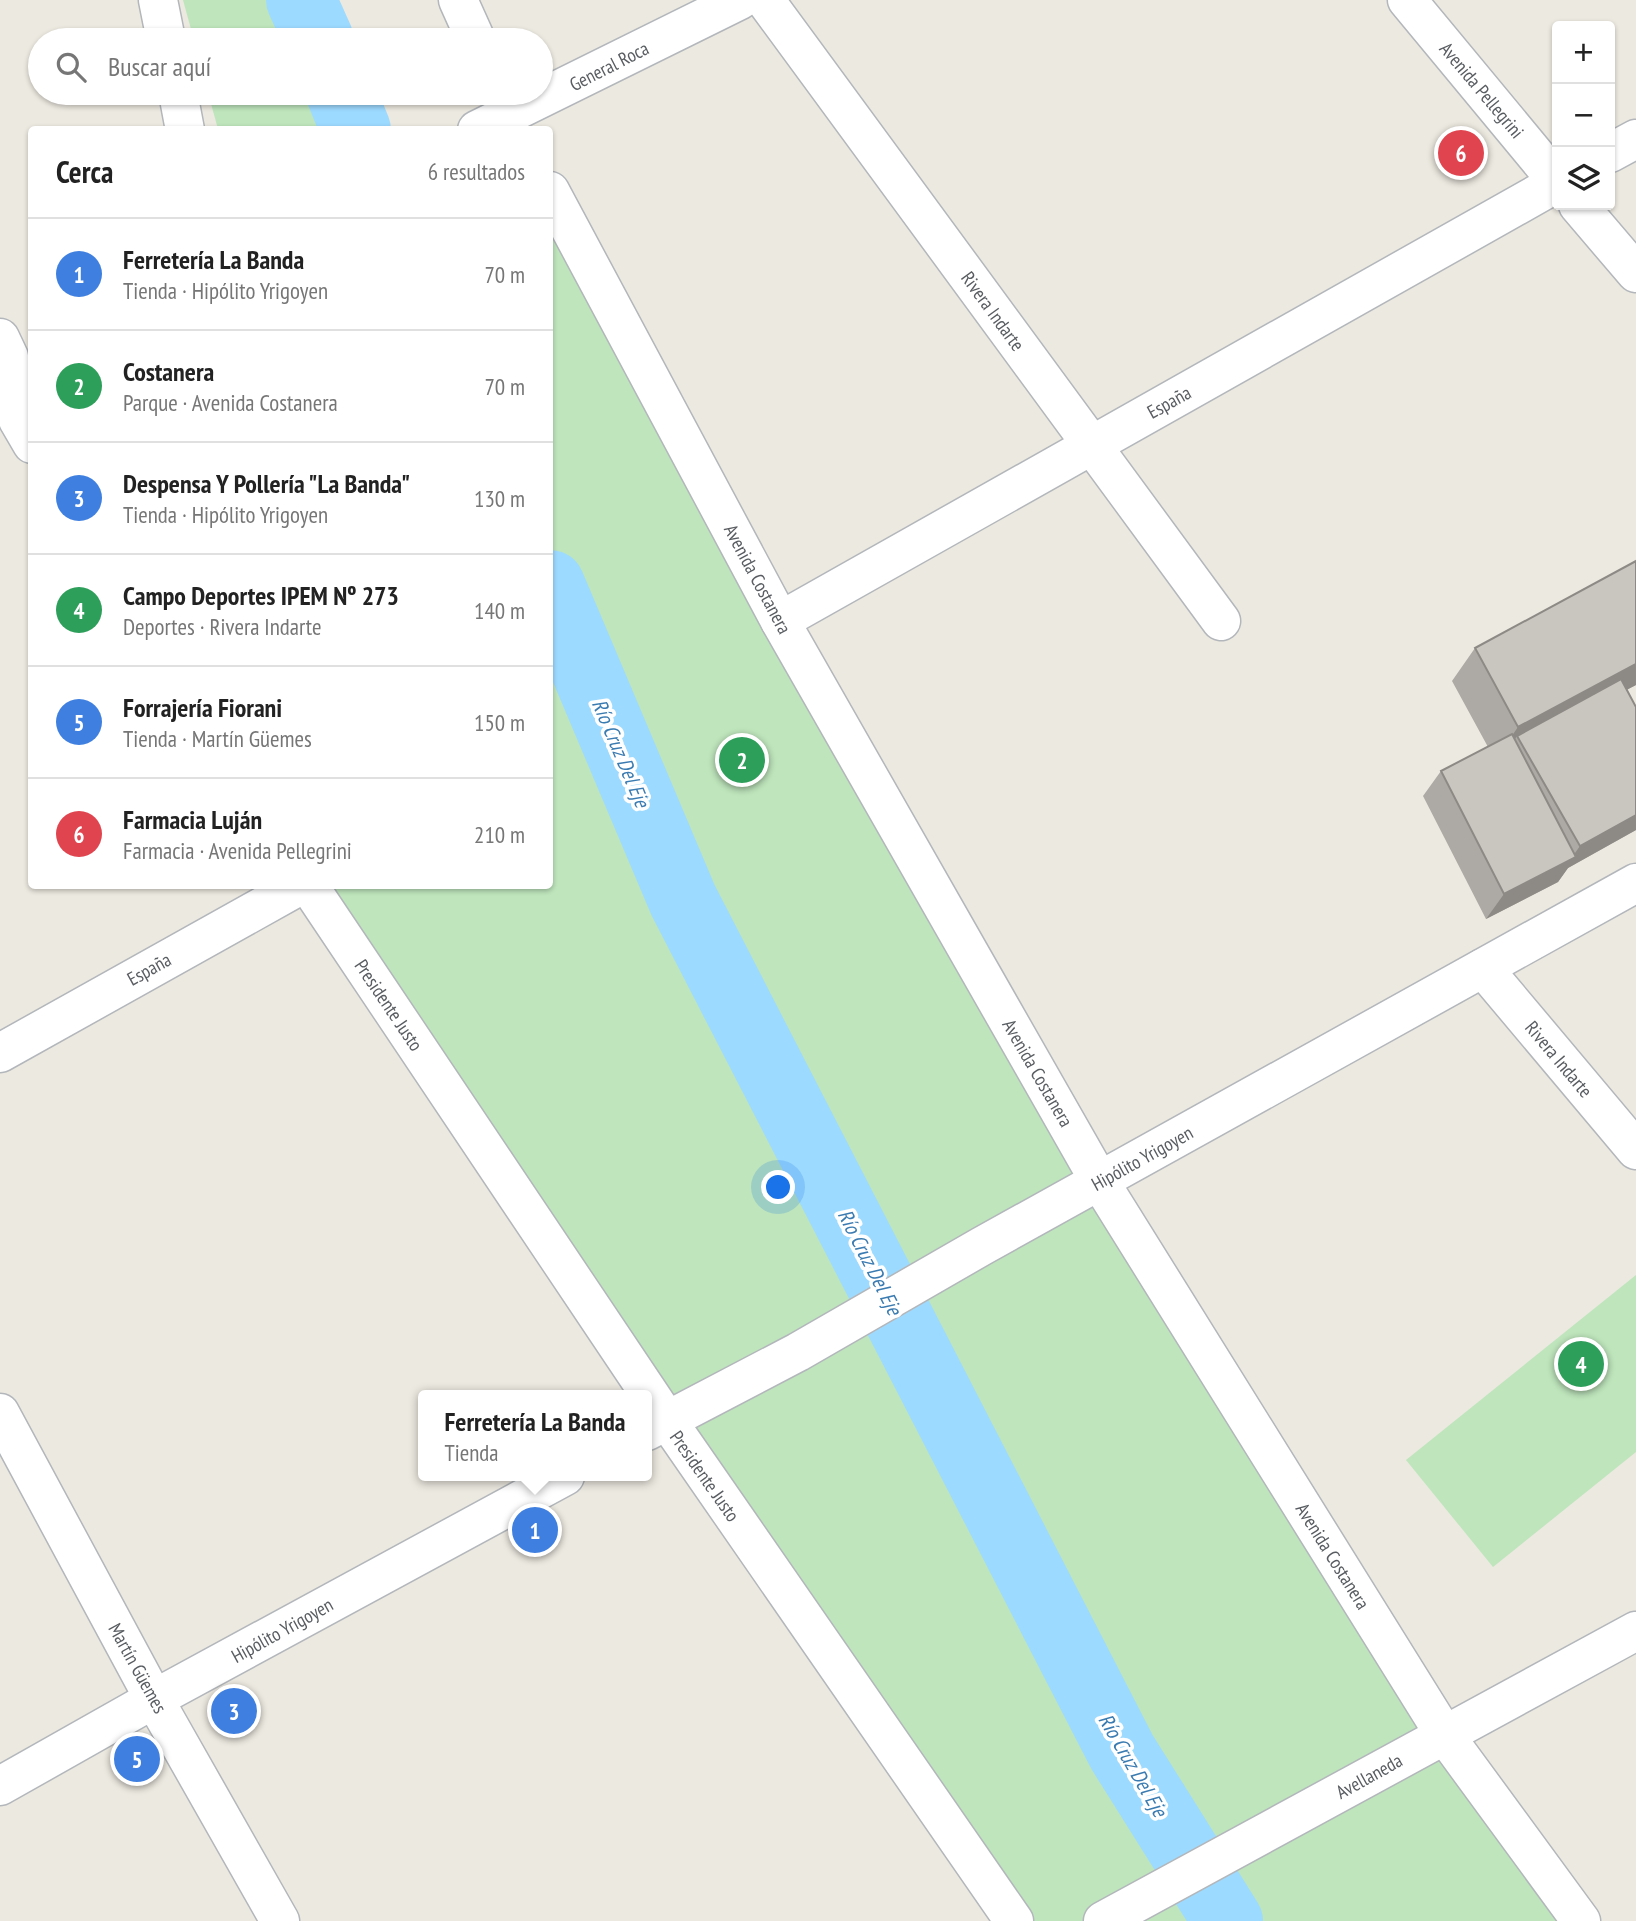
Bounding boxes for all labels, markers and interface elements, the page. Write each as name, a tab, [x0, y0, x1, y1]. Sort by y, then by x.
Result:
map controls	[1552, 21, 1615, 210]
button: +	[1552, 21, 1615, 84]
search box	[28, 28, 553, 105]
street label: General Roca	[565, 36, 653, 96]
street label: Avenida Pellegrini	[1435, 37, 1529, 143]
icon: search	[52, 48, 90, 86]
text: Buscar aquí	[108, 50, 211, 83]
button: −	[1552, 84, 1615, 147]
pin: 6	[1438, 127, 1484, 179]
button: layers	[1552, 147, 1615, 210]
text: Cerca	[56, 152, 113, 191]
text: 6 resultados	[428, 157, 525, 186]
text: Ferretería La Banda	[123, 243, 304, 276]
text: 1	[74, 260, 85, 289]
text: 70 m	[484, 260, 525, 289]
street label: Rivera Indarte	[956, 267, 1030, 356]
text: Tienda · Hipólito Yrigoyen	[123, 276, 328, 305]
text: Costanera	[123, 355, 214, 388]
text: 2	[74, 372, 85, 401]
text: 70 m	[484, 372, 525, 401]
street label: España	[1143, 380, 1195, 424]
text: Parque · Avenida Costanera	[123, 388, 338, 417]
text: Despensa Y Pollería "La Banda"	[123, 467, 410, 500]
text: 3	[74, 484, 85, 513]
text: 130 m	[474, 484, 525, 513]
text: Tienda · Hipólito Yrigoyen	[123, 500, 328, 529]
street label: Avenida Costanera	[719, 520, 797, 638]
text: Campo Deportes IPEM Nº 273	[123, 579, 399, 612]
text: 4	[74, 596, 85, 625]
text: 140 m	[474, 596, 525, 625]
text: Deportes · Rivera Indarte	[123, 612, 321, 641]
text: Forrajería Fiorani	[123, 691, 282, 724]
water label: Río Cruz Del Eje	[586, 695, 656, 812]
text: 5	[74, 708, 85, 737]
text: 150 m	[474, 708, 525, 737]
text: Tienda · Martín Güemes	[123, 724, 312, 753]
pin: 2	[719, 734, 765, 786]
text: Farmacia Luján	[123, 803, 262, 836]
text: 6	[74, 820, 85, 849]
text: 210 m	[474, 820, 525, 849]
text: Farmacia · Avenida Pellegrini	[123, 836, 352, 865]
street label: España	[123, 947, 175, 991]
street label: Presidente Justo	[350, 955, 428, 1055]
street label: Avenida Costanera	[997, 1015, 1079, 1131]
street label: Rivera Indarte	[1520, 1016, 1598, 1102]
street label: Hipólito Yrigoyen	[1087, 1120, 1197, 1196]
your location	[761, 1170, 795, 1204]
water label: Río Cruz Del Eje	[832, 1205, 909, 1321]
pin: 4	[1558, 1338, 1604, 1390]
popup	[418, 1390, 652, 1481]
text: Ferretería La Banda	[444, 1405, 626, 1438]
street label: Presidente Justo	[665, 1426, 745, 1526]
text: Tienda	[444, 1438, 498, 1467]
street label: Avenida Costanera	[1291, 1499, 1375, 1613]
pin: 1	[512, 1504, 558, 1556]
street label: Hipólito Yrigoyen	[227, 1592, 337, 1668]
street label: Martín Güemes	[103, 1619, 173, 1717]
pin: 3	[211, 1685, 257, 1737]
water label: Río Cruz Del Eje	[1093, 1708, 1174, 1823]
pin: 5	[114, 1733, 160, 1785]
street label: Avellaneda	[1332, 1748, 1406, 1804]

